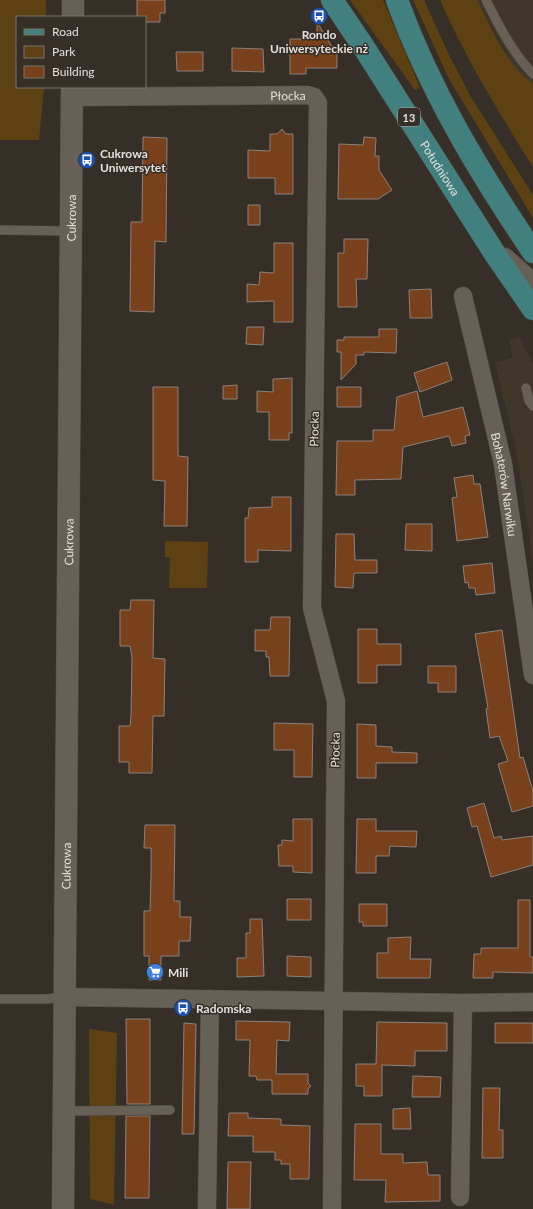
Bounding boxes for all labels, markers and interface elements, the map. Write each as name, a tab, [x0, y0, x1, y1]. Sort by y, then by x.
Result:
bus stop icon: Rondo Uniwersyteckie nż	[309, 6, 329, 26]
legend	[16, 16, 146, 88]
text: Road	[52, 24, 79, 39]
place label: Rondo Uniwersyteckie nż	[270, 27, 369, 56]
text: Park	[52, 44, 76, 59]
text: Building	[52, 64, 95, 79]
street label: Płocka	[270, 88, 306, 103]
road number: 13	[398, 108, 420, 126]
street label: Południowa	[417, 138, 464, 198]
place label: Cukrowa Uniwersytet	[100, 146, 166, 175]
bus stop icon: Cukrowa Uniwersytet	[77, 150, 97, 170]
street label: Cukrowa	[63, 194, 79, 242]
street label: Płocka	[306, 411, 322, 447]
street label: Bohaterów Narwiku	[488, 431, 521, 537]
street label: Cukrowa	[61, 518, 76, 566]
street label: Płocka	[327, 732, 343, 768]
street label: Cukrowa	[58, 842, 73, 890]
supermarket icon: Mili	[145, 962, 165, 982]
place label: Mili	[168, 965, 188, 980]
bus stop icon: Radomska	[173, 998, 193, 1018]
place label: Radomska	[196, 1001, 251, 1016]

